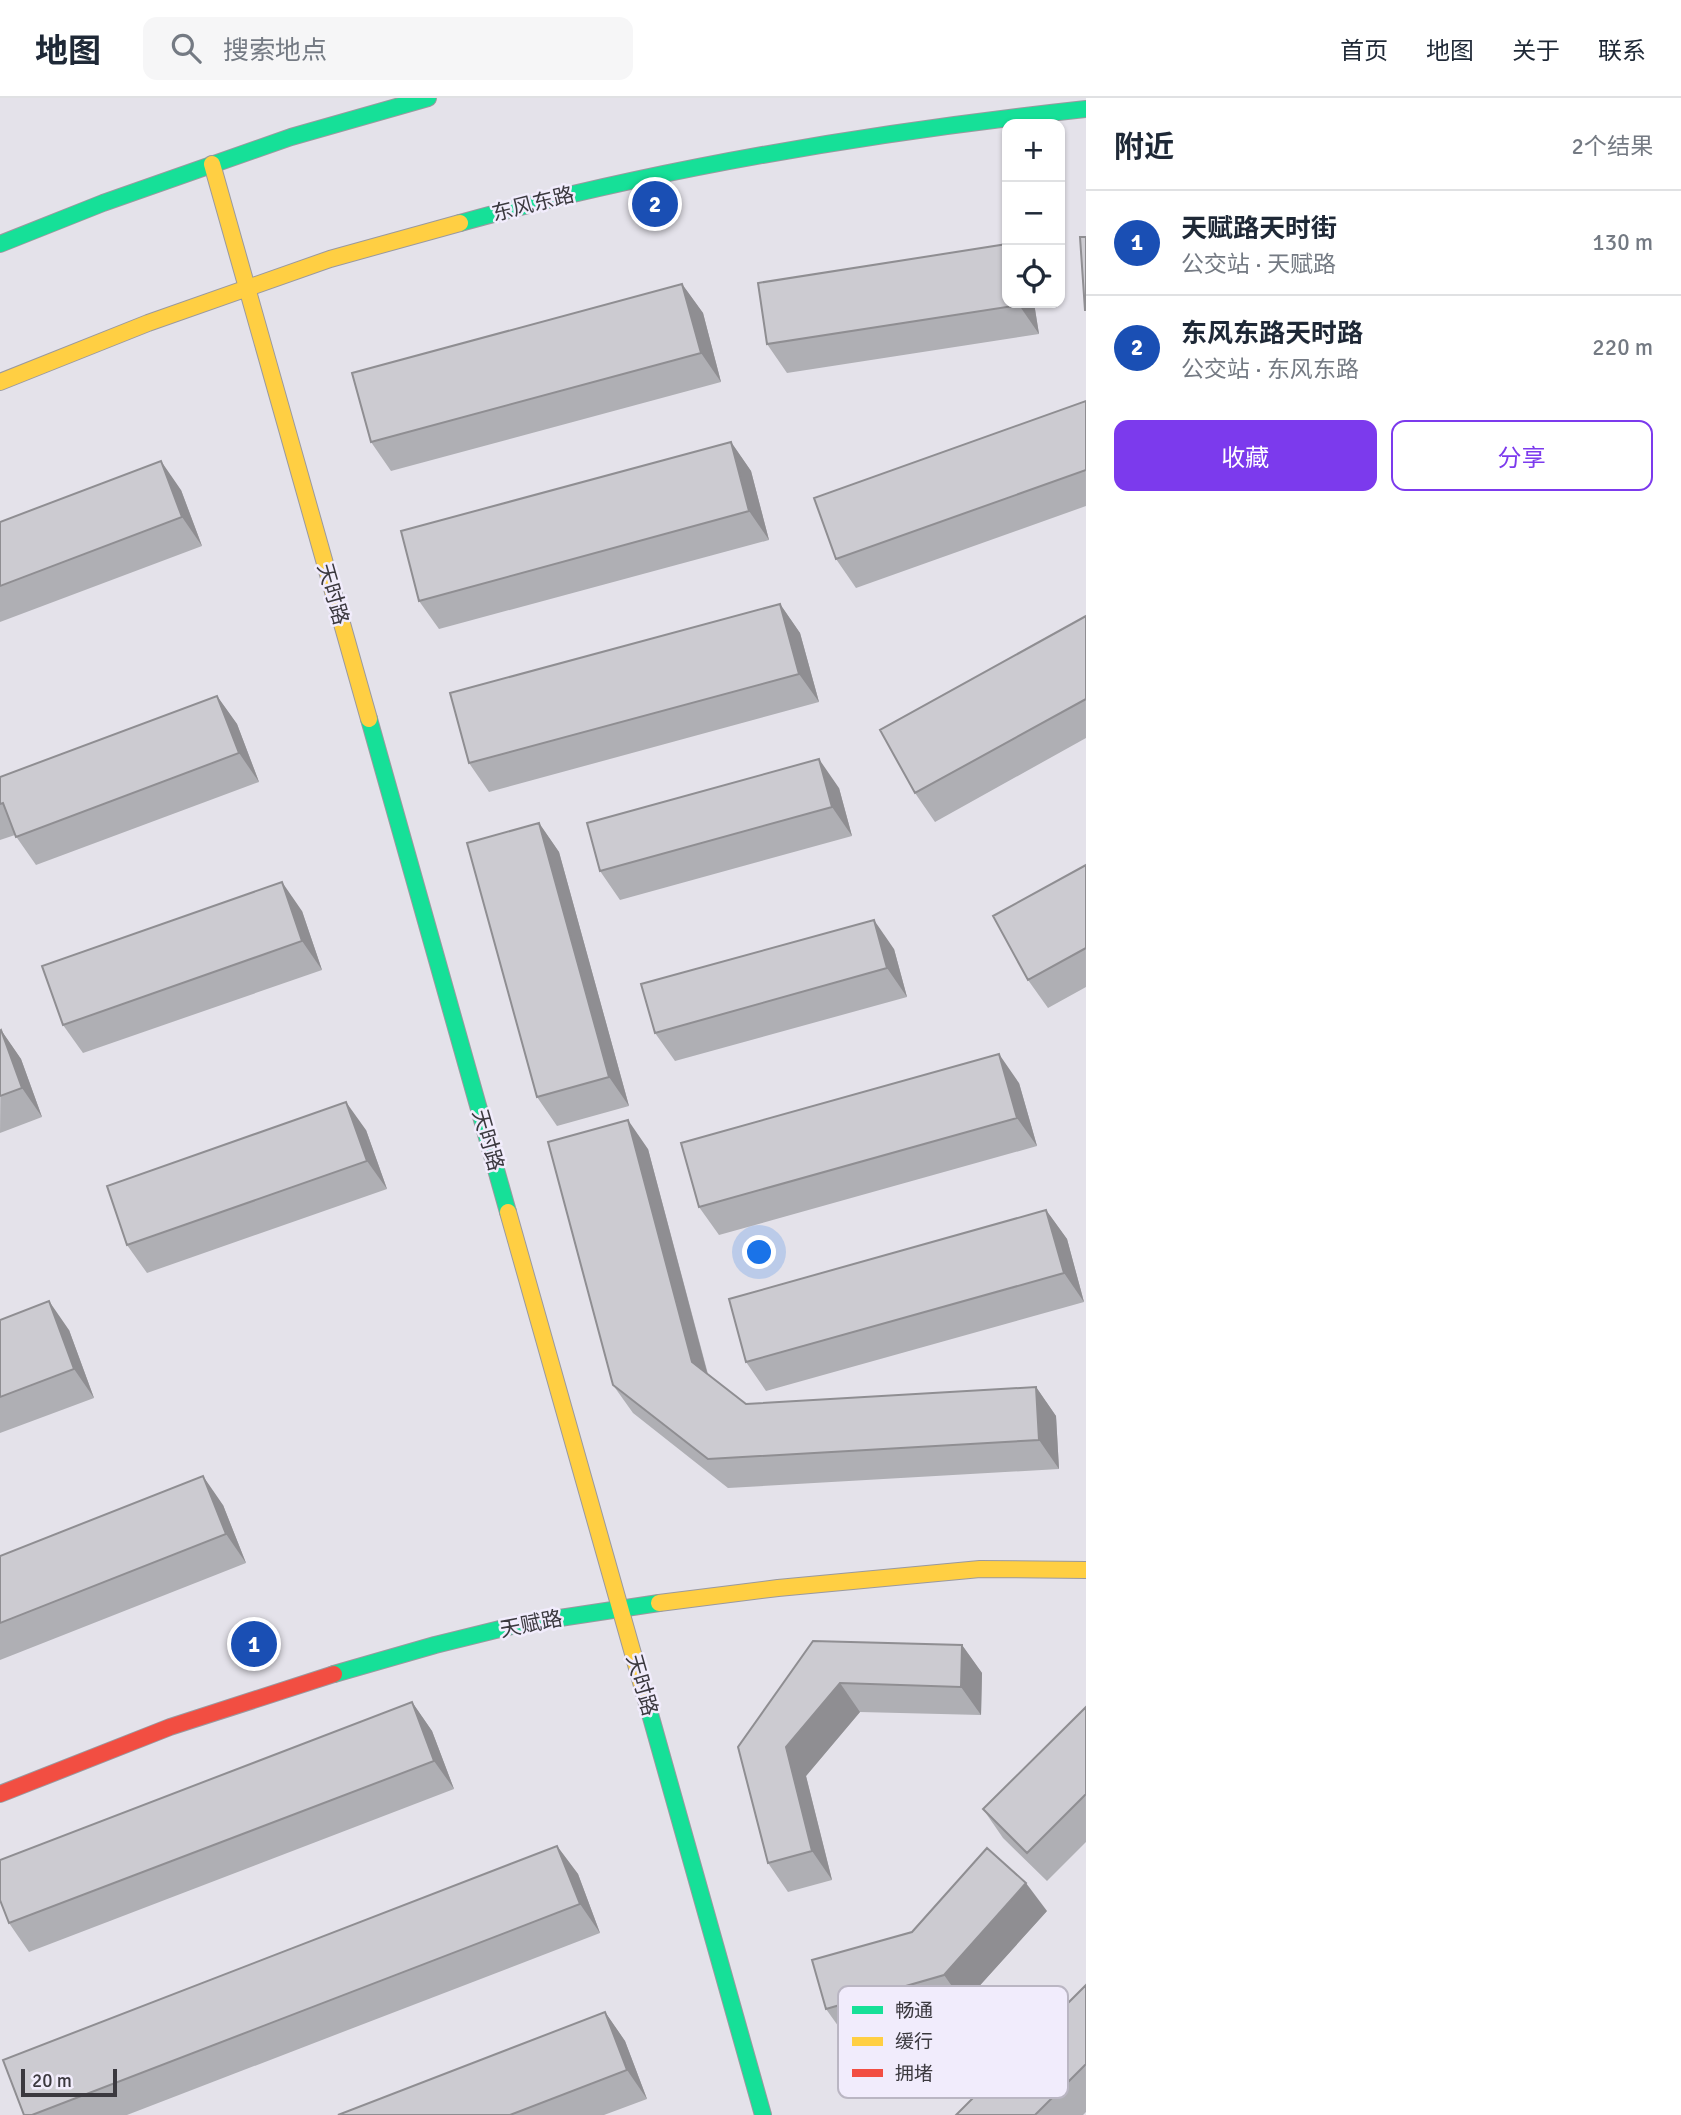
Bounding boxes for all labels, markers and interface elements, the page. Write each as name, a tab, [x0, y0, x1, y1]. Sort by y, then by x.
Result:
search box	[143, 17, 633, 80]
icon: search	[167, 29, 205, 67]
text: 地图	[35, 31, 101, 72]
text: 搜索地点	[223, 35, 327, 67]
text: 首页	[1340, 36, 1388, 66]
text: 地图	[1426, 36, 1474, 66]
text: 关于	[1512, 36, 1560, 66]
text: 联系	[1598, 36, 1646, 66]
map controls	[1002, 119, 1065, 308]
button: +	[1002, 119, 1065, 182]
text: 附近	[1114, 129, 1174, 166]
text: 2个结果	[1572, 132, 1653, 161]
pin: 2	[632, 178, 678, 230]
street label: 东风东路	[489, 181, 577, 227]
button: −	[1002, 182, 1065, 245]
text: 天赋路天时街	[1181, 213, 1337, 245]
text: 1	[1131, 228, 1143, 257]
text: 130 m	[1592, 228, 1653, 257]
button: locate	[1002, 245, 1065, 308]
text: 公交站 · 天赋路	[1181, 250, 1336, 279]
text: 东风东路天时路	[1181, 318, 1363, 350]
text: 2	[1131, 333, 1143, 362]
text: 220 m	[1592, 333, 1653, 362]
text: 公交站 · 东风东路	[1181, 355, 1359, 384]
button: 收藏	[1114, 420, 1377, 491]
button: 分享	[1391, 420, 1653, 491]
street label: 天时路	[312, 560, 354, 628]
street label: 天时路	[467, 1106, 509, 1174]
your location	[742, 1235, 776, 1269]
street label: 天赋路	[498, 1605, 564, 1643]
pin: 1	[231, 1618, 277, 1670]
street label: 天时路	[621, 1651, 663, 1719]
legend	[838, 1986, 1068, 2098]
text: 畅通	[895, 1999, 933, 2023]
text: 缓行	[895, 2030, 933, 2054]
text: 拥堵	[895, 2062, 933, 2086]
scale bar	[21, 2066, 117, 2098]
text: 20 m	[32, 2069, 72, 2093]

